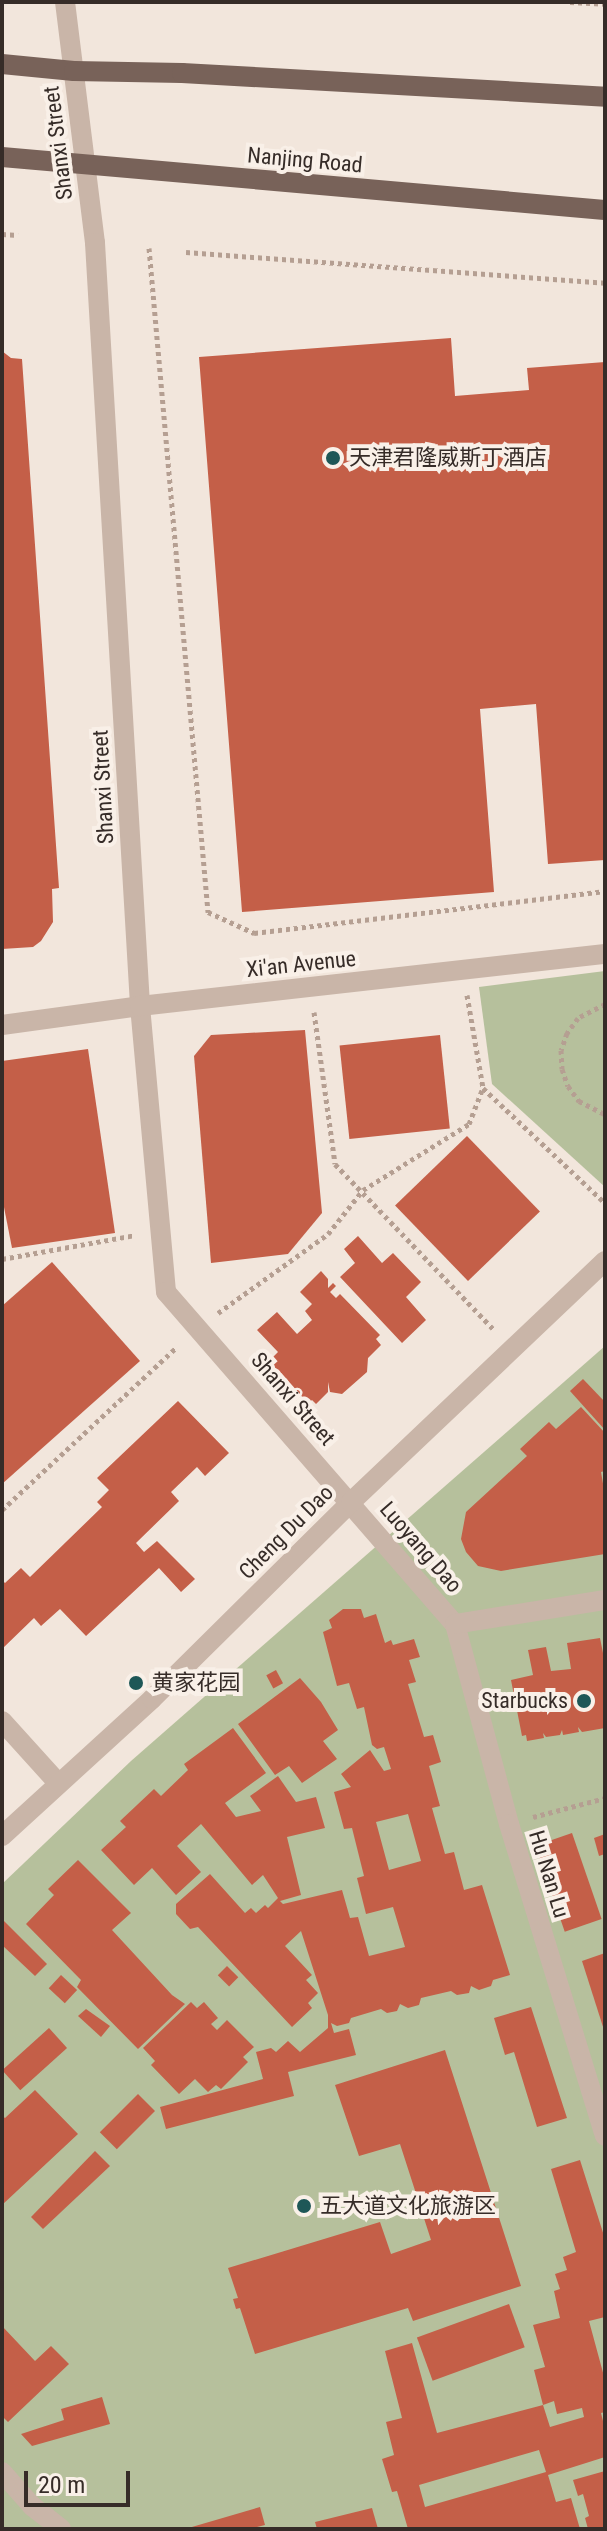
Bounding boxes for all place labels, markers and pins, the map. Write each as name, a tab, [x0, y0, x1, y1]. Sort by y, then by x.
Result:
place label: 天津君隆威斯丁酒店	[349, 445, 547, 471]
marker: 天津君隆威斯丁酒店	[324, 449, 342, 467]
place label: 黄家花园	[152, 1670, 240, 1696]
marker: 黄家花园	[127, 1674, 145, 1692]
place label: Starbucks	[481, 1688, 568, 1714]
marker: Starbucks	[575, 1692, 593, 1710]
place label: 五大道文化旅游区	[320, 2193, 496, 2219]
marker: 五大道文化旅游区	[295, 2197, 313, 2215]

